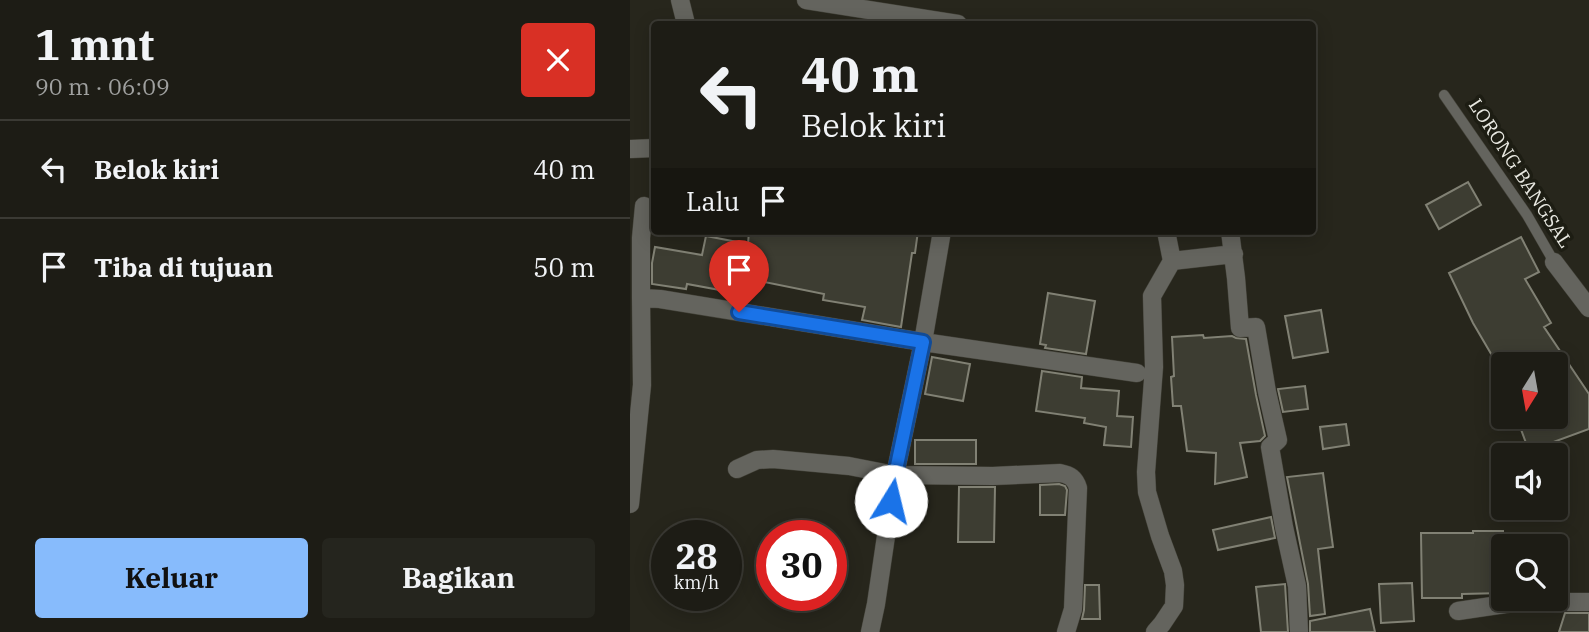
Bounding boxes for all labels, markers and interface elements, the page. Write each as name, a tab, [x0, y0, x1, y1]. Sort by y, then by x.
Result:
text: 1 mnt	[35, 17, 154, 72]
button: close	[521, 23, 595, 97]
text: 40 m	[801, 42, 919, 105]
icon: left	[686, 49, 777, 140]
text: 90 m · 06:09	[35, 71, 170, 101]
street label: LORONG BANGSAL	[1464, 94, 1578, 252]
text: Belok kiri	[801, 104, 946, 146]
icon: left	[35, 150, 73, 188]
text: Belok kiri	[94, 152, 219, 186]
text: 40 m	[533, 152, 595, 186]
icon: arrive	[754, 182, 792, 220]
text: Lalu	[686, 184, 740, 218]
pin	[709, 240, 769, 312]
icon: arrive	[35, 248, 73, 286]
text: Tiba di tujuan	[94, 250, 274, 284]
text: 50 m	[533, 250, 595, 284]
icon: arrive	[720, 251, 758, 289]
north arrow	[1491, 352, 1568, 429]
map controls	[1491, 352, 1568, 611]
button: sound	[1491, 443, 1568, 520]
position arrow	[854, 464, 928, 538]
speed limit sign: 30	[756, 520, 847, 611]
text: 28	[675, 533, 718, 579]
button: search	[1491, 534, 1568, 611]
button: Keluar	[35, 538, 308, 618]
button: Bagikan	[322, 538, 595, 618]
text: km/h	[674, 571, 719, 594]

